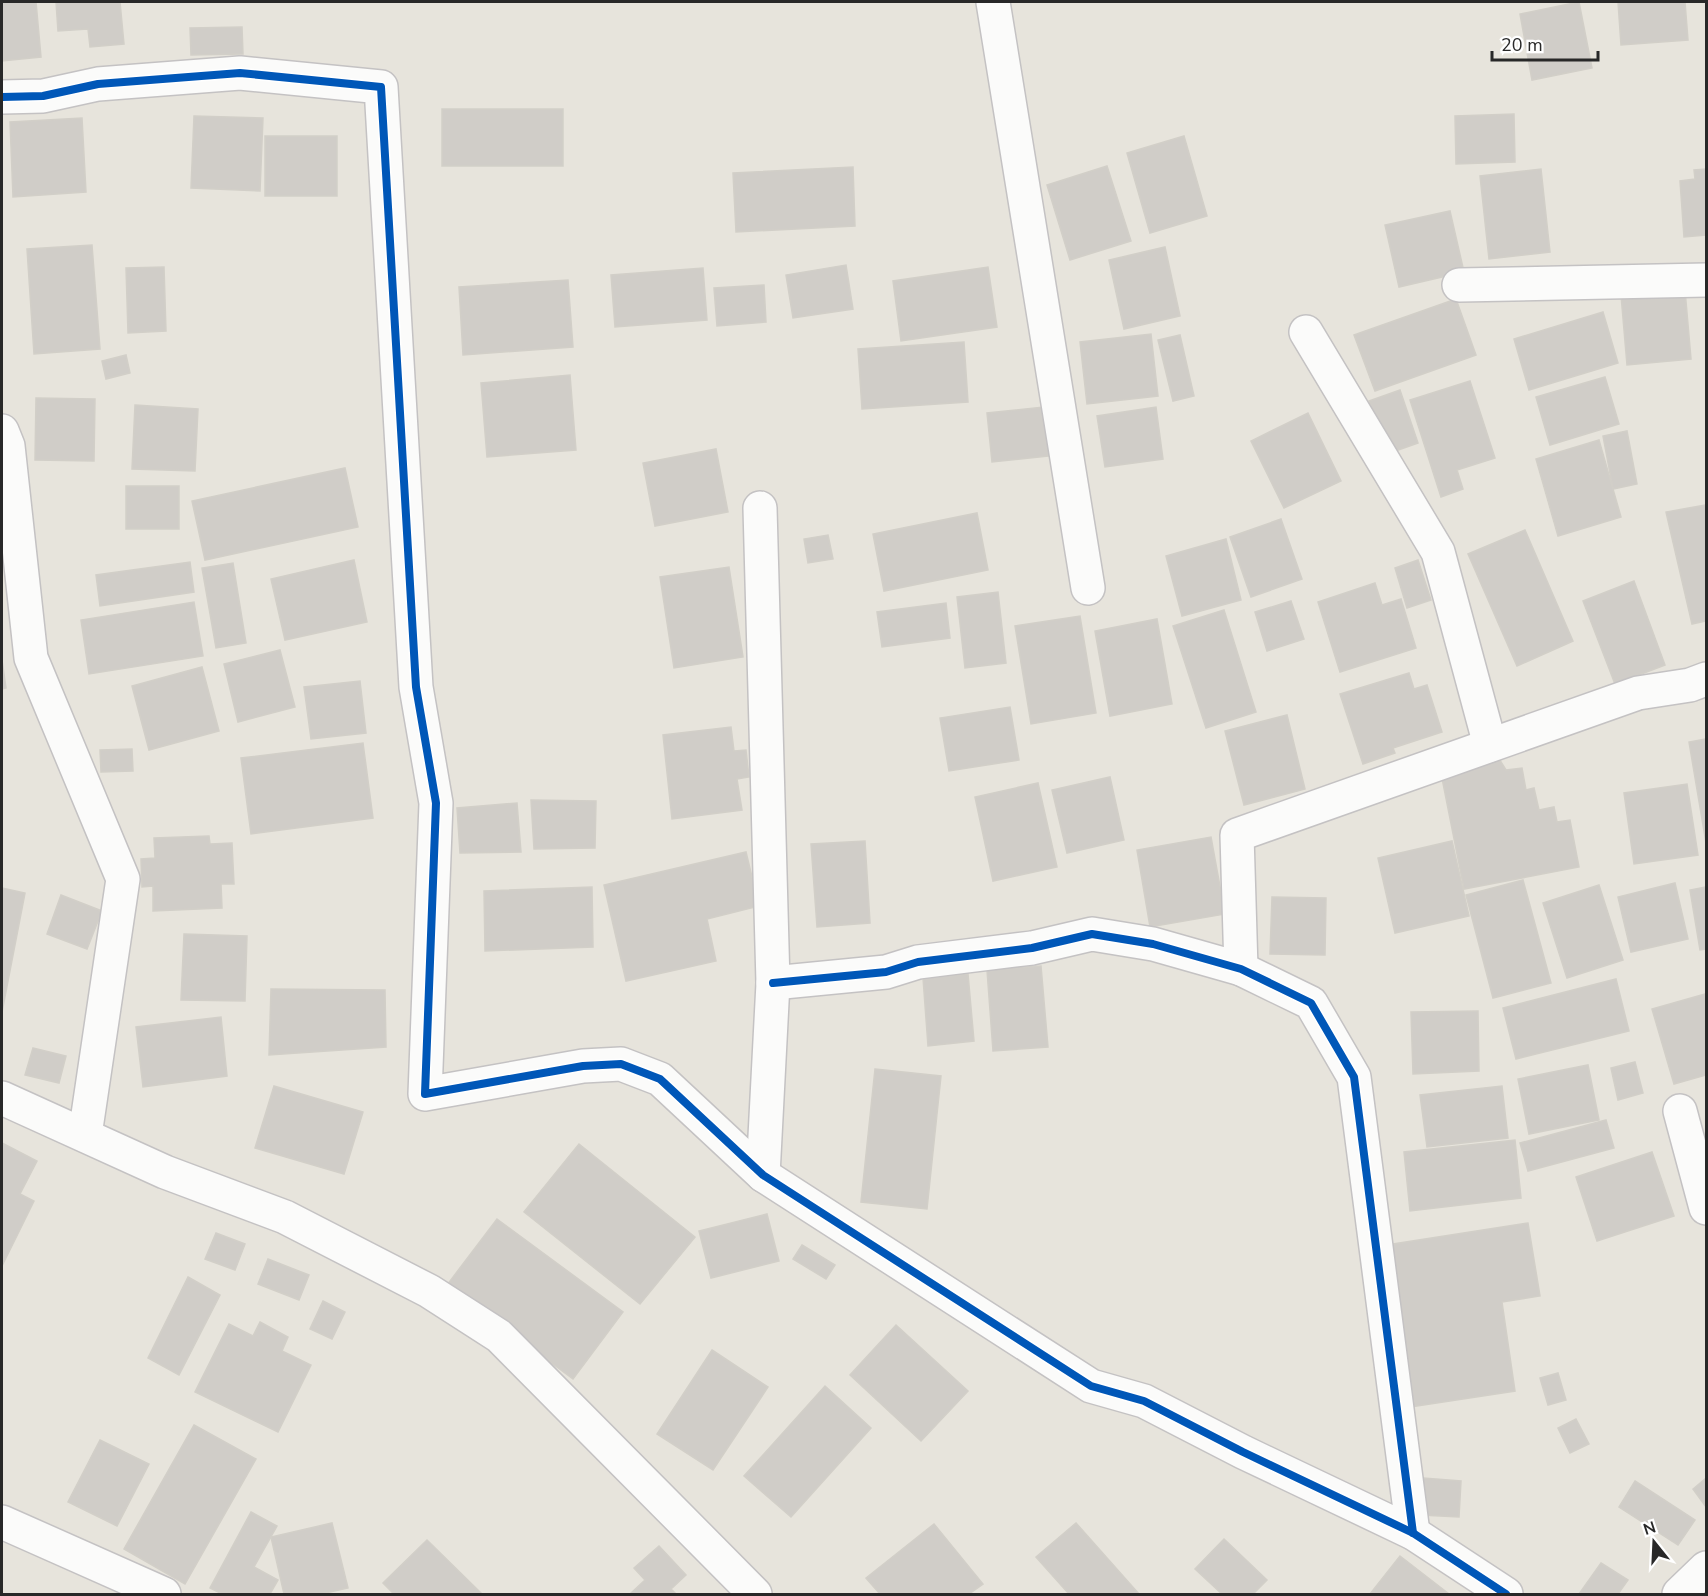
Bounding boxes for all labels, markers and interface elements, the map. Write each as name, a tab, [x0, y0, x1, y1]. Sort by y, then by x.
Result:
scale bar	[1492, 24, 1598, 62]
text: 20 m	[1501, 33, 1543, 57]
north arrow	[1624, 1512, 1684, 1572]
text: N	[1641, 1516, 1659, 1541]

